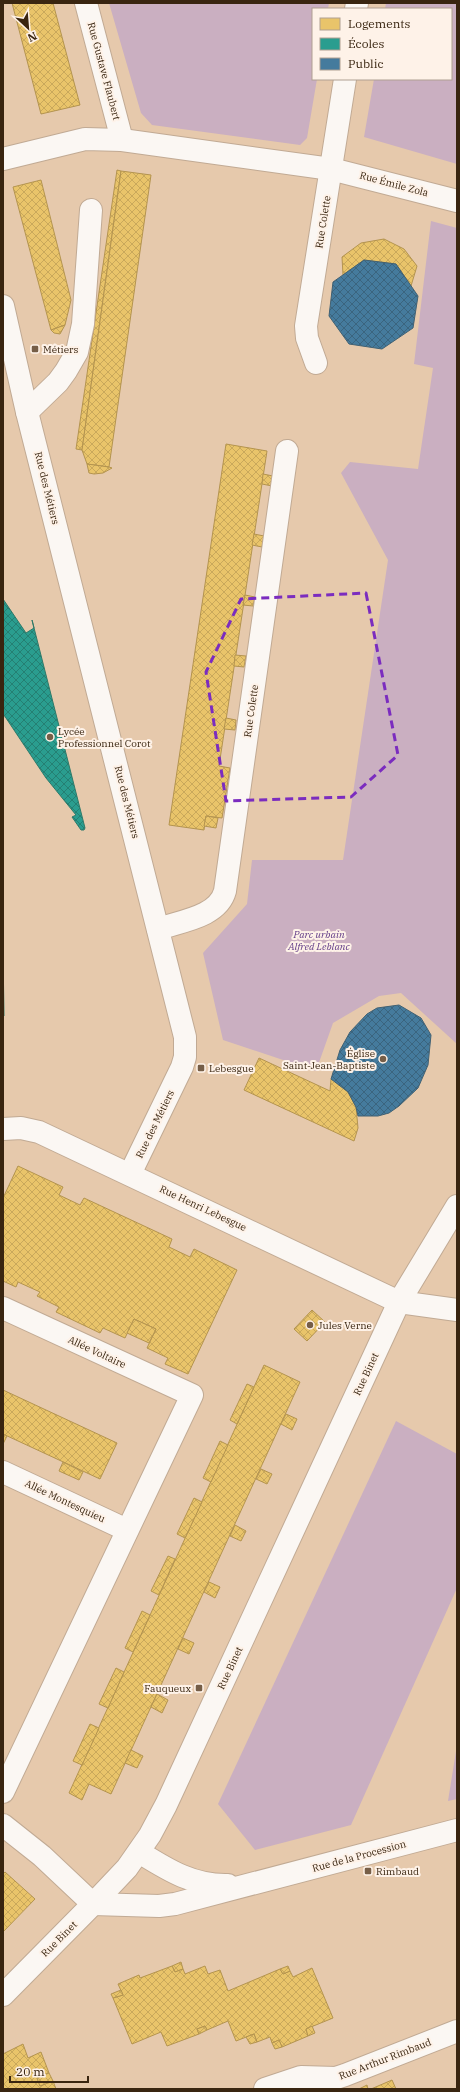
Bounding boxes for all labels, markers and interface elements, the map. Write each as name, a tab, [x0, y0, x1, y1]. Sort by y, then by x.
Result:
north arrow	[8, 8, 48, 48]
legend	[312, 8, 452, 80]
text: Logements	[348, 16, 411, 31]
street label: Rue Gustave Flaubert	[85, 21, 123, 122]
text: N	[25, 29, 39, 45]
text: Écoles	[348, 36, 384, 51]
text: Public	[348, 56, 384, 71]
street label: Rue Émile Zola	[358, 169, 430, 200]
street label: Rue Colette	[312, 195, 334, 249]
place label: Métiers	[43, 343, 79, 356]
marker: Métiers	[30, 344, 40, 354]
street label: Rue des Métiers	[32, 450, 62, 526]
street label: Rue Colette	[241, 684, 261, 738]
place label: Lycée Professionnel Corot	[58, 725, 151, 750]
marker: Lycée Professionnel Corot	[45, 732, 55, 742]
street label: Rue des Métiers	[112, 764, 142, 840]
park label: Parc urbain Alfred Leblanc	[287, 928, 350, 953]
place label: Église Saint-Jean-Baptiste	[283, 1047, 375, 1072]
marker: Église Saint-Jean-Baptiste	[378, 1054, 388, 1064]
place label: Lebesgue	[209, 1062, 254, 1075]
marker: Lebesgue	[196, 1063, 206, 1073]
street label: Rue des Métiers	[133, 1088, 177, 1160]
street label: Rue Henri Lebesgue	[157, 1182, 249, 1234]
place label: Jules Verne	[318, 1319, 372, 1332]
marker: Jules Verne	[305, 1320, 315, 1330]
street label: Allée Voltaire	[66, 1333, 128, 1371]
street label: Rue Binet	[350, 1350, 382, 1397]
street label: Allée Montesquieu	[23, 1477, 107, 1525]
street label: Rue Binet	[214, 1644, 246, 1691]
place label: Fauqueux	[144, 1682, 191, 1695]
marker: Fauqueux	[194, 1683, 204, 1693]
street label: Rue de la Procession	[311, 1837, 408, 1875]
place label: Rimbaud	[376, 1865, 419, 1878]
marker: Rimbaud	[363, 1866, 373, 1876]
street label: Rue Binet	[38, 1918, 80, 1960]
street label: Rue Arthur Rimbaud	[337, 2035, 433, 2083]
scale bar	[10, 2058, 88, 2084]
text: 20 m	[16, 2064, 45, 2079]

